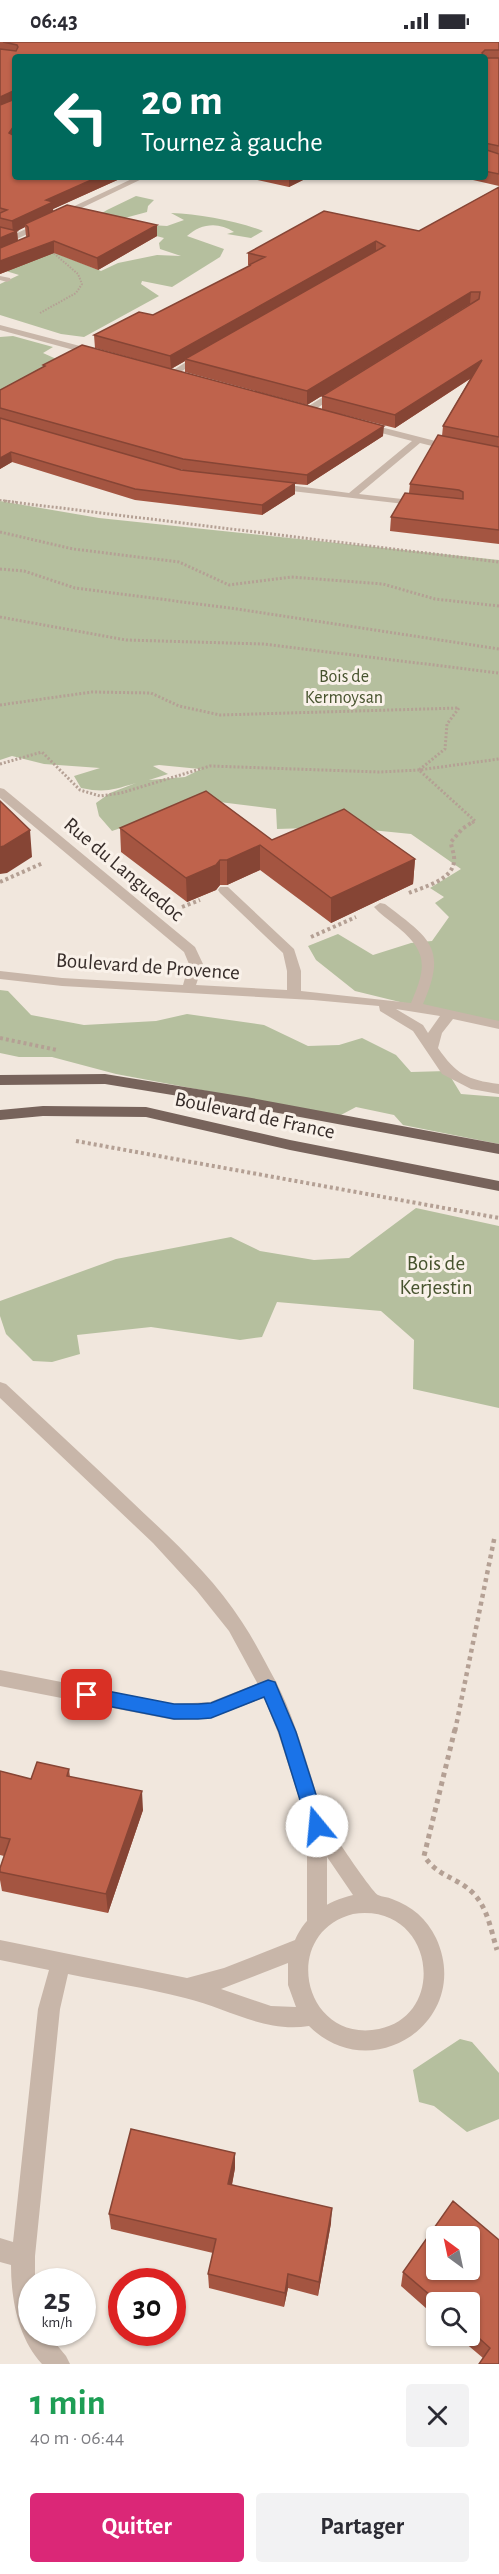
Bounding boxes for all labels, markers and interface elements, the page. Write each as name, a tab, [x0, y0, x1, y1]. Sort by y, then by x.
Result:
text: 06:43	[30, 10, 78, 32]
icon: left	[42, 78, 120, 156]
text: 20 m	[141, 80, 223, 122]
text: Tournez à gauche	[141, 129, 323, 156]
park label: Bois de Kermoysan	[305, 668, 383, 707]
street label: Rue du Languedoc	[60, 813, 188, 925]
street label: Boulevard de Provence	[55, 950, 241, 983]
street label: Boulevard de France	[173, 1088, 337, 1143]
park label: Bois de Kerjestin	[399, 1253, 473, 1298]
pin	[61, 1669, 112, 1720]
icon: arrive	[70, 1678, 103, 1711]
position arrow	[285, 1794, 349, 1858]
north arrow	[426, 2226, 480, 2280]
map controls	[426, 2226, 480, 2346]
speed limit sign: 30	[108, 2268, 186, 2346]
text: 25	[43, 2285, 71, 2315]
button: search	[426, 2292, 480, 2346]
text: km/h	[42, 2315, 72, 2330]
button: close	[406, 2384, 469, 2447]
text: 1 min	[30, 2385, 106, 2421]
text: 40 m · 06:44	[30, 2428, 124, 2448]
button: Quitter	[30, 2493, 244, 2562]
button: Partager	[256, 2493, 469, 2562]

